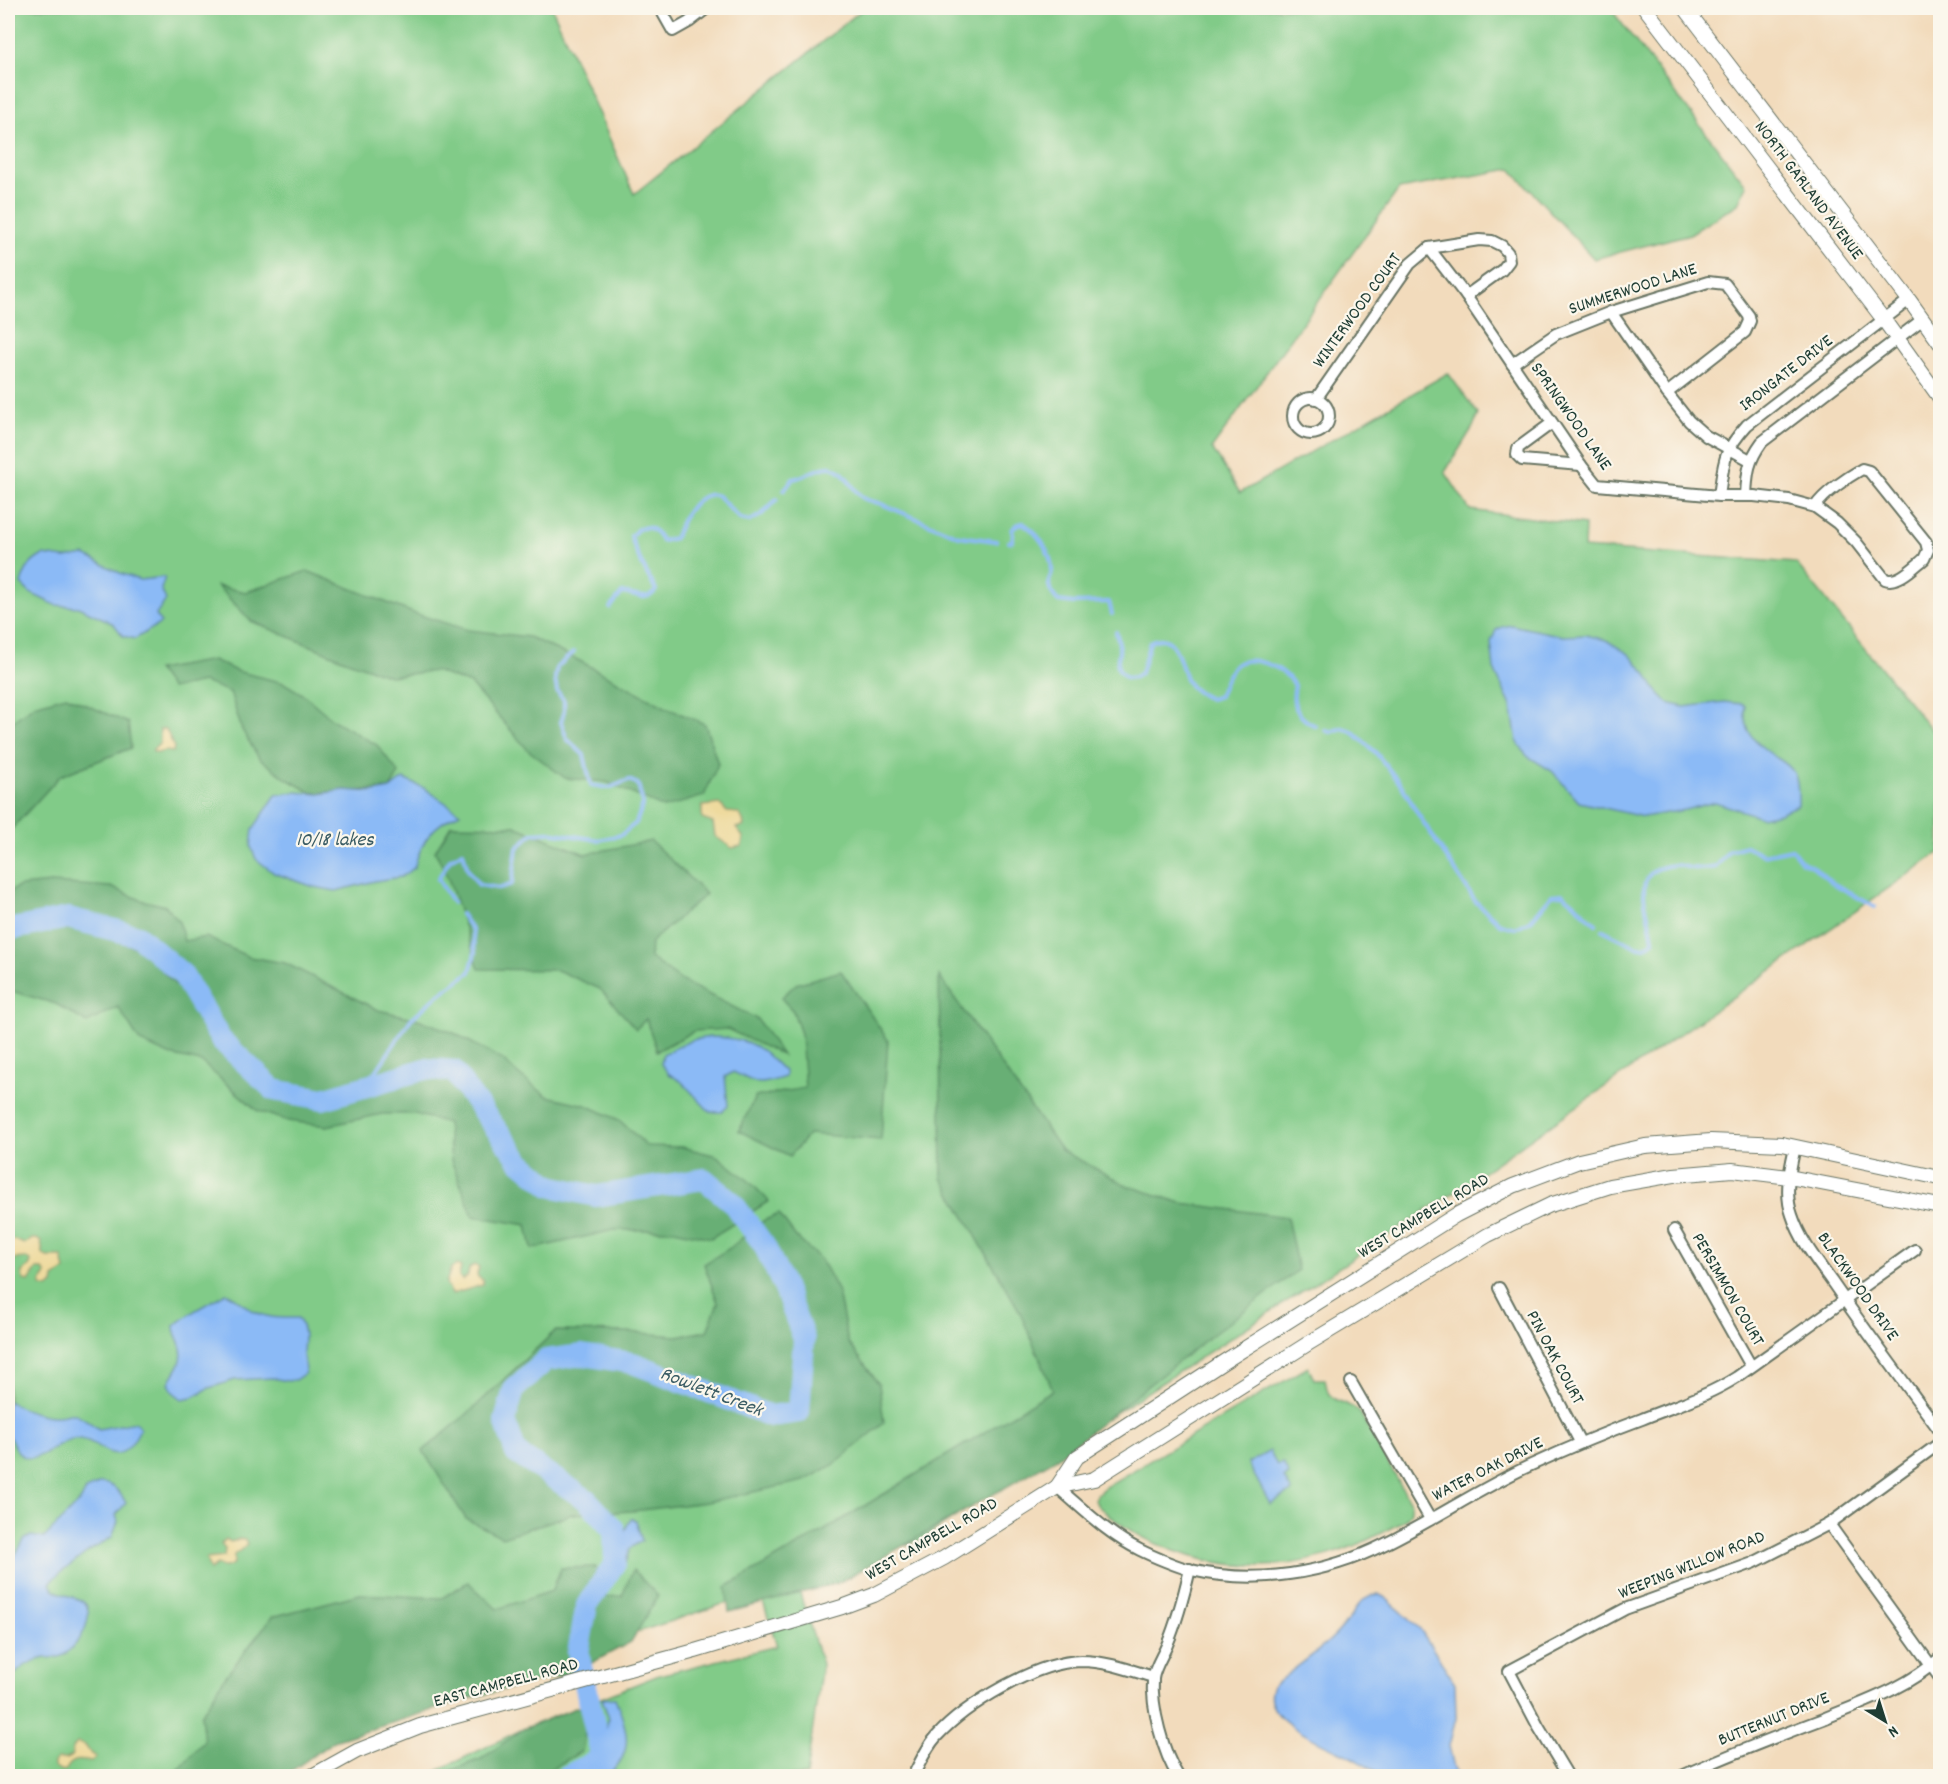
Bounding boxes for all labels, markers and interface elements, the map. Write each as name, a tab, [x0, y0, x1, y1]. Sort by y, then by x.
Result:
street label: NORTH GARLAND AVENUE	[1747, 116, 1869, 266]
street label: WINTERWOOD COURT	[1308, 248, 1408, 374]
street label: SUMMERWOOD LANE	[1566, 258, 1700, 322]
street label: IRONGATE DRIVE	[1735, 330, 1839, 418]
street label: SPRINGWOOD LANE	[1523, 358, 1617, 476]
water label: 10/18 lakes	[296, 827, 374, 855]
street label: WEST CAMPBELL ROAD	[1354, 1168, 1494, 1266]
street label: BLACKWOOD DRIVE	[1810, 1227, 1904, 1347]
street label: PERSIMMON COURT	[1684, 1229, 1770, 1351]
street label: PIN OAK COURT	[1519, 1307, 1589, 1409]
water label: Rowlett Creek	[656, 1361, 768, 1426]
street label: WATER OAK DRIVE	[1428, 1431, 1548, 1509]
street label: WEST CAMPBELL ROAD	[861, 1492, 1003, 1588]
street label: WEEPING WILLOW ROAD	[1615, 1525, 1769, 1607]
street label: EAST CAMPBELL ROAD	[431, 1653, 581, 1715]
street label: BUTTERNUT DRIVE	[1715, 1686, 1833, 1754]
north arrow	[1855, 1691, 1915, 1751]
text: N	[1882, 1719, 1903, 1742]

